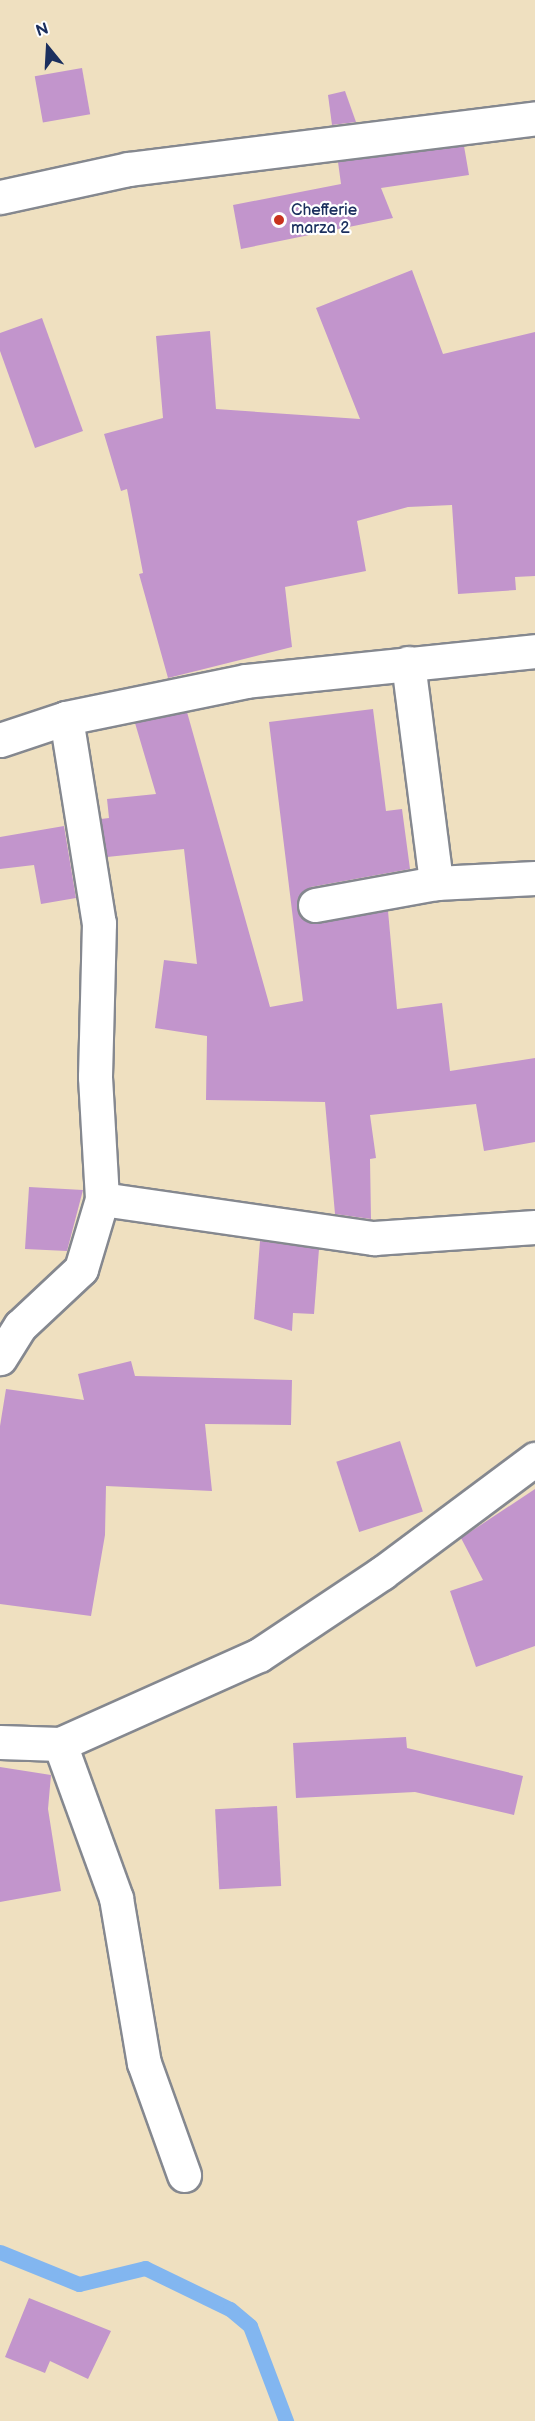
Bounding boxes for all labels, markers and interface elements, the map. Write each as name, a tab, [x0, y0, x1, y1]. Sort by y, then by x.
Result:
north arrow	[18, 18, 78, 78]
text: N	[34, 20, 51, 41]
place label: Chefferie marza 2	[291, 201, 357, 239]
marker: Chefferie marza 2	[272, 213, 286, 227]

